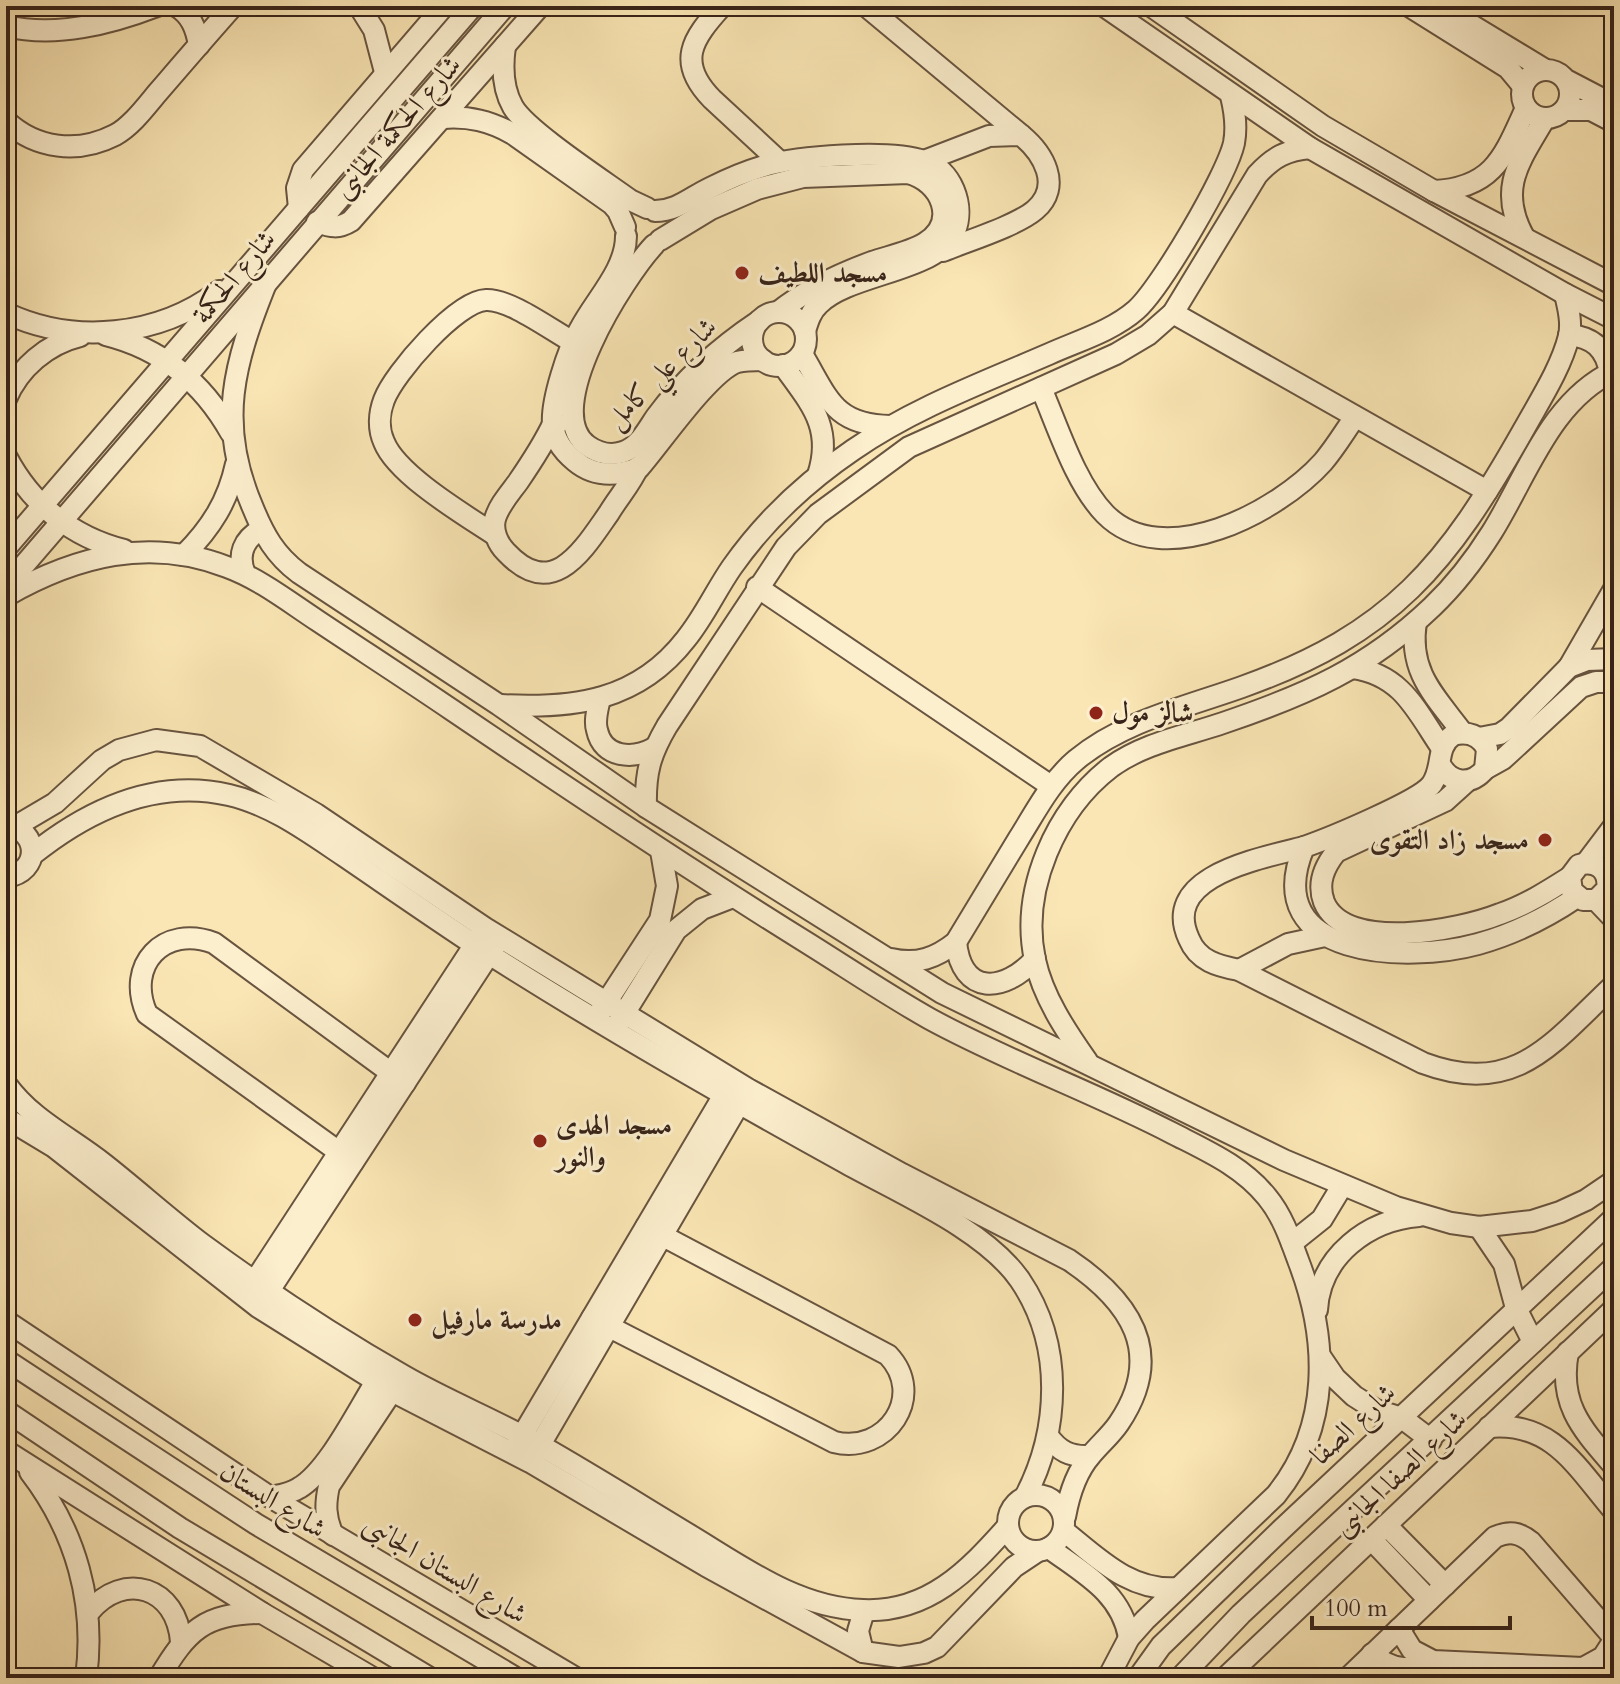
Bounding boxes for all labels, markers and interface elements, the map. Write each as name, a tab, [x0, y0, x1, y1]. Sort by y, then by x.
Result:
street label: شارع الحكمة الجانبى	[324, 47, 473, 209]
street label: شارع الحكمة	[183, 222, 288, 335]
place label: مسجد اللطيف	[758, 254, 887, 292]
marker: مسجد اللطيف	[733, 264, 751, 282]
street label: شارع علي كامل	[597, 309, 730, 442]
place label: شالز مول	[1112, 694, 1194, 732]
marker: شالز مول	[1087, 704, 1105, 722]
place label: مسجد زاد التقوى	[1370, 821, 1529, 859]
marker: مسجد زاد التقوى	[1536, 831, 1554, 849]
place label: مسجد الهدى والنور	[553, 1106, 672, 1176]
marker: مسجد الهدى والنور	[531, 1132, 549, 1150]
place label: مدرسة مارفيل	[431, 1301, 562, 1339]
marker: مدرسة مارفيل	[406, 1311, 424, 1329]
street label: شارع الصفا	[1302, 1375, 1407, 1476]
street label: شارع الصفا الجانبى	[1325, 1401, 1478, 1548]
street label: شارع البستان	[210, 1452, 334, 1551]
street label: شارع البستان الجانبى	[354, 1505, 534, 1636]
scale bar	[1312, 1580, 1510, 1630]
text: 100 m	[1324, 1592, 1388, 1625]

